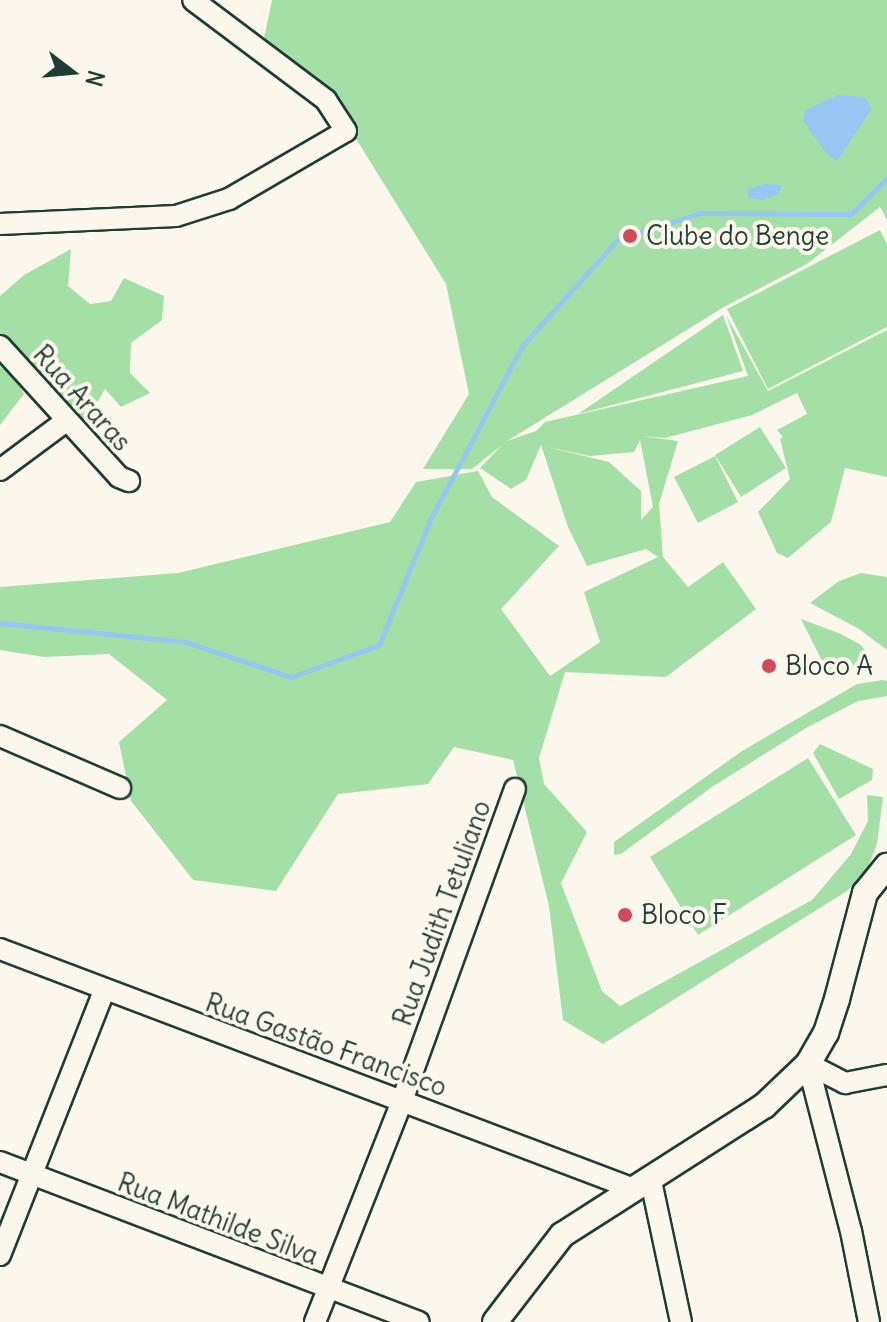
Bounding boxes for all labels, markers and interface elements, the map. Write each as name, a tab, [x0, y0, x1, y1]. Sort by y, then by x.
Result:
north arrow	[32, 32, 112, 112]
text: N	[80, 67, 111, 90]
place label: Clube do Benge	[646, 220, 829, 252]
marker: Clube do Benge	[621, 227, 639, 245]
street label: Rua Araras	[26, 339, 138, 457]
place label: Bloco A	[785, 650, 873, 682]
marker: Bloco A	[760, 657, 778, 675]
street label: Rua Judith Tetuliano	[387, 796, 497, 1030]
place label: Bloco F	[641, 899, 727, 931]
marker: Bloco F	[616, 906, 634, 924]
street label: Rua Gastão Francisco	[201, 987, 451, 1103]
street label: Rua Mathilde Silva	[113, 1166, 323, 1272]

